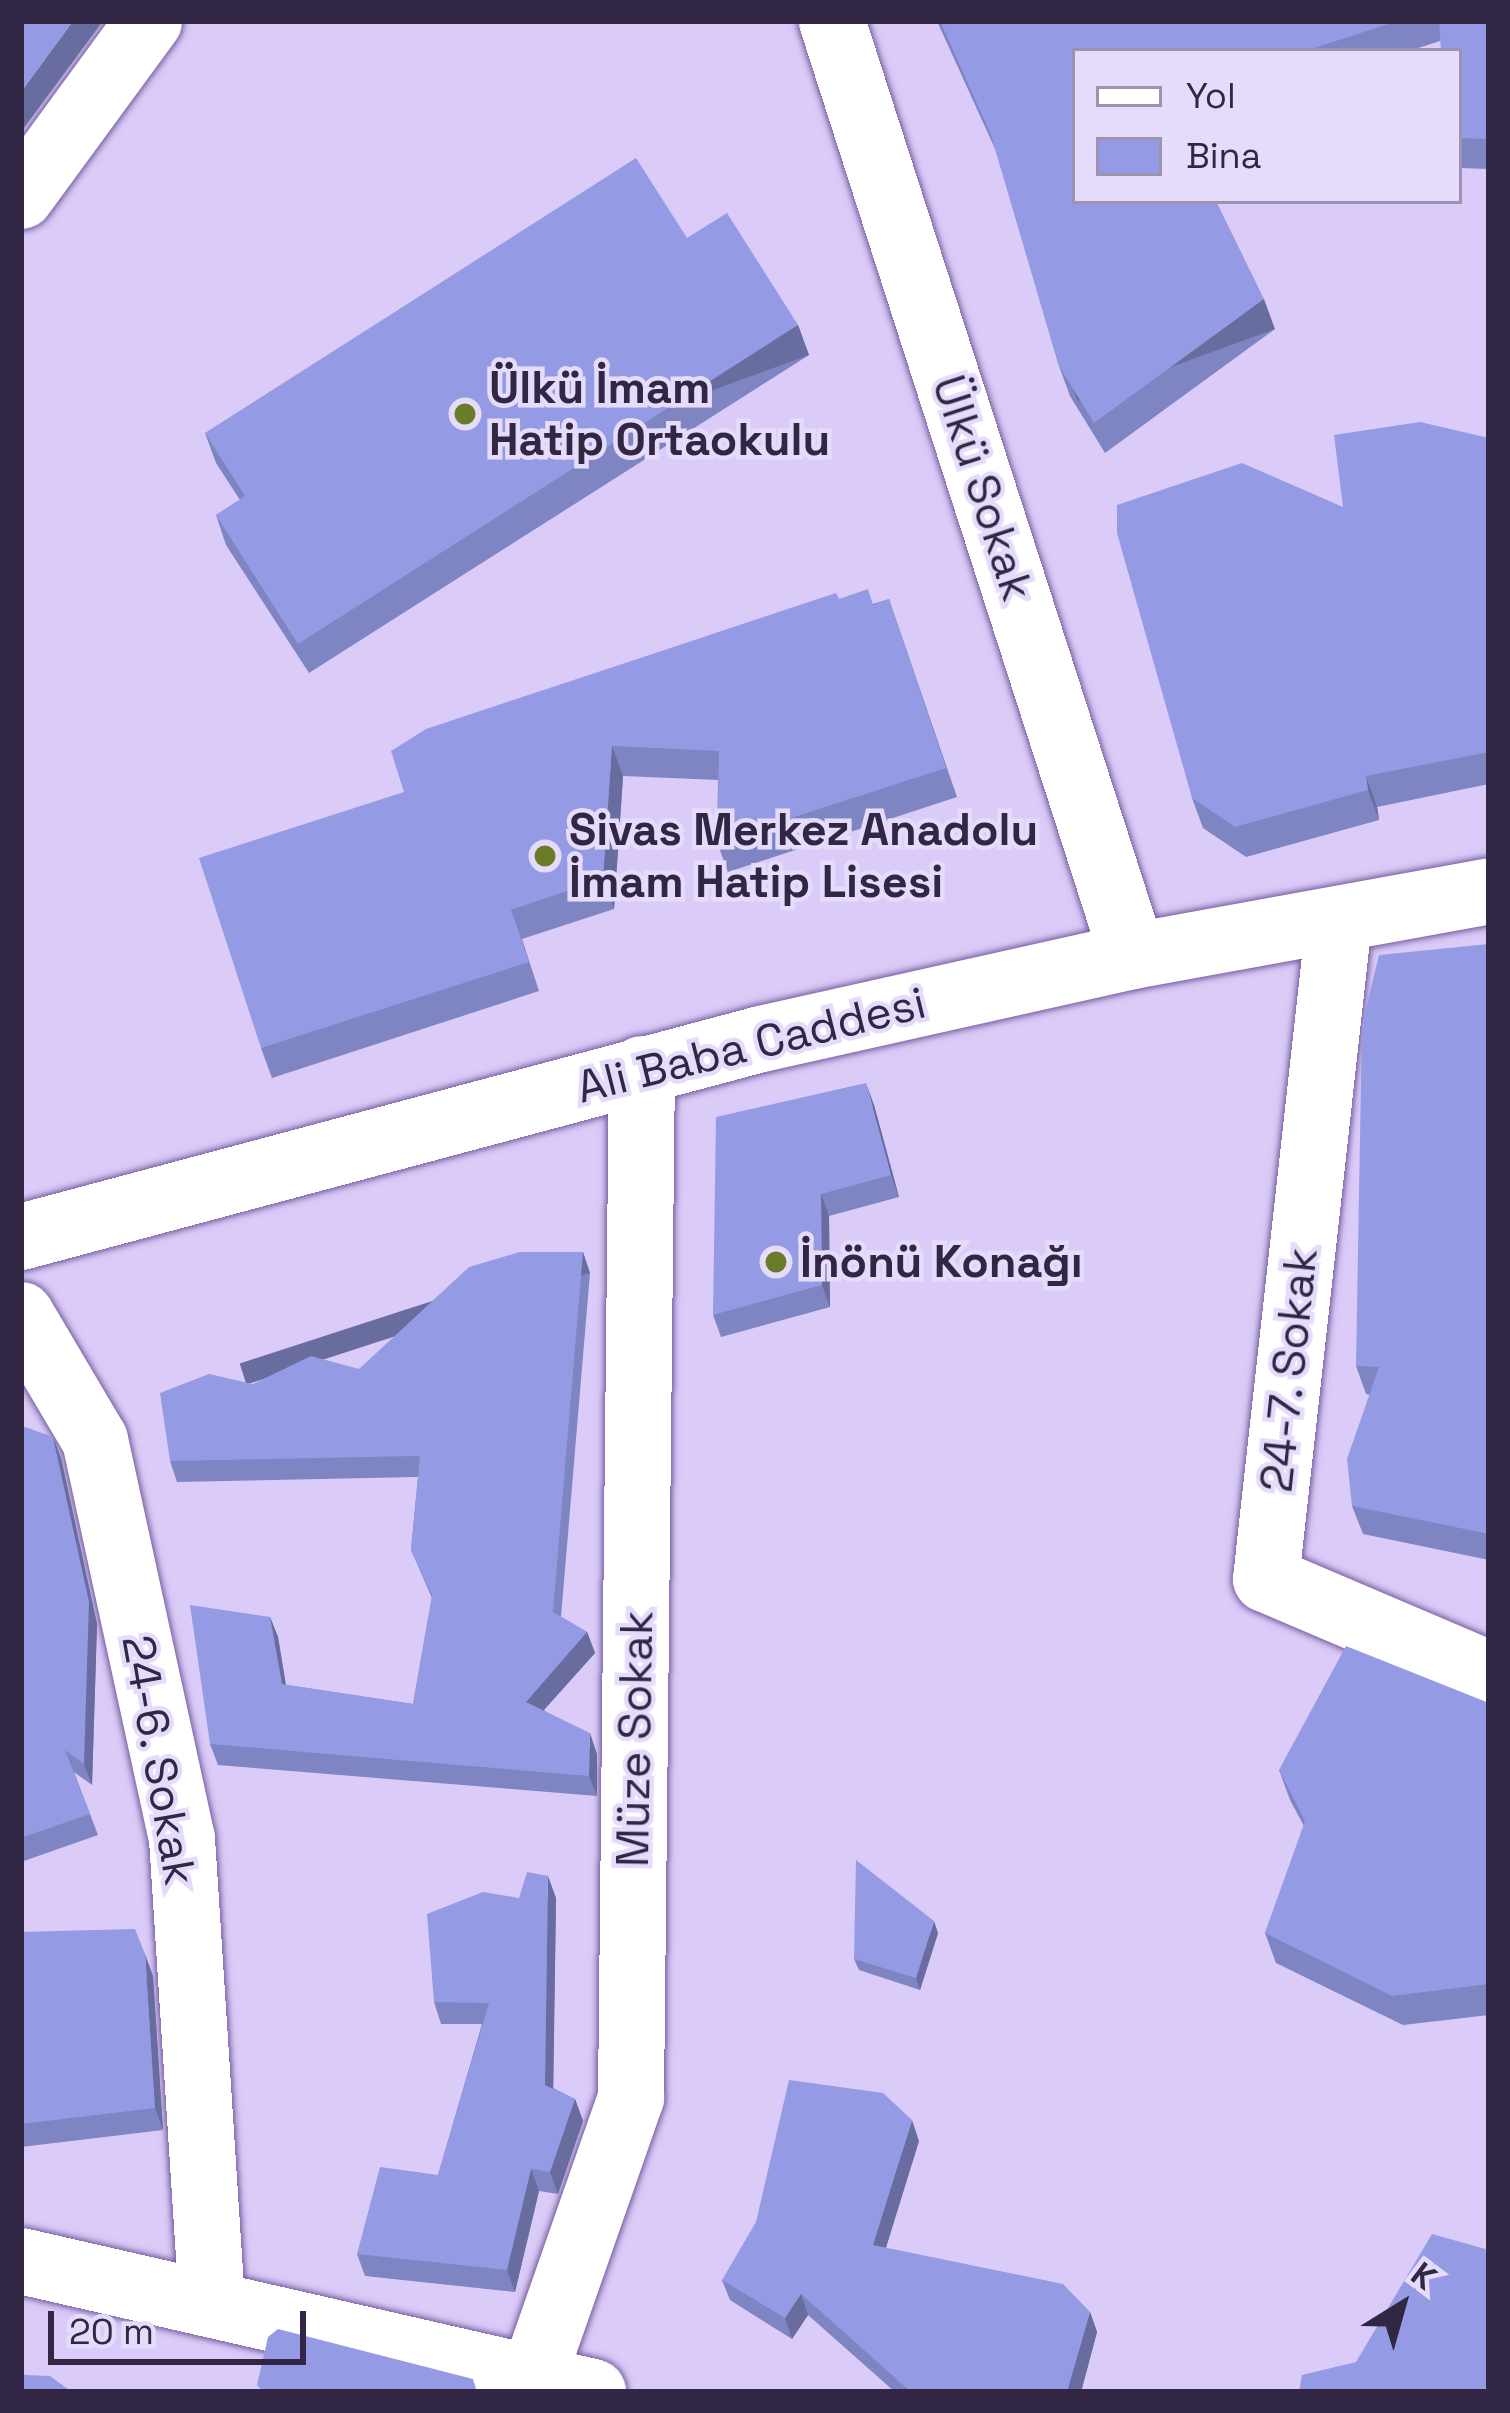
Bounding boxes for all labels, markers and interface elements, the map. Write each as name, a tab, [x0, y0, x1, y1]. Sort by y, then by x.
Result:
legend	[1072, 48, 1462, 204]
text: Yol	[1186, 73, 1236, 119]
text: Bina	[1186, 133, 1261, 179]
place label: Ülkü İmam Hatip Ortaokulu	[489, 361, 830, 467]
street label: Ülkü Sokak	[921, 369, 1045, 607]
marker: Ülkü İmam Hatip Ortaokulu	[452, 401, 478, 427]
place label: Sivas Merkez Anadolu İmam Hatip Lisesi	[569, 803, 1039, 909]
marker: Sivas Merkez Anadolu İmam Hatip Lisesi	[532, 843, 558, 869]
street label: Ali Baba Caddesi	[571, 976, 931, 1114]
place label: İnönü Konağı	[800, 1235, 1083, 1289]
street label: 24-7. Sokak	[1249, 1245, 1329, 1495]
marker: İnönü Konağı	[763, 1249, 789, 1275]
street label: Müze Sokak	[606, 1610, 664, 1868]
street label: 24-6. Sokak	[110, 1630, 208, 1890]
north arrow	[1342, 2245, 1462, 2365]
text: K	[1403, 2253, 1445, 2299]
scale bar	[54, 2287, 312, 2361]
text: 20 m	[69, 2309, 154, 2355]

